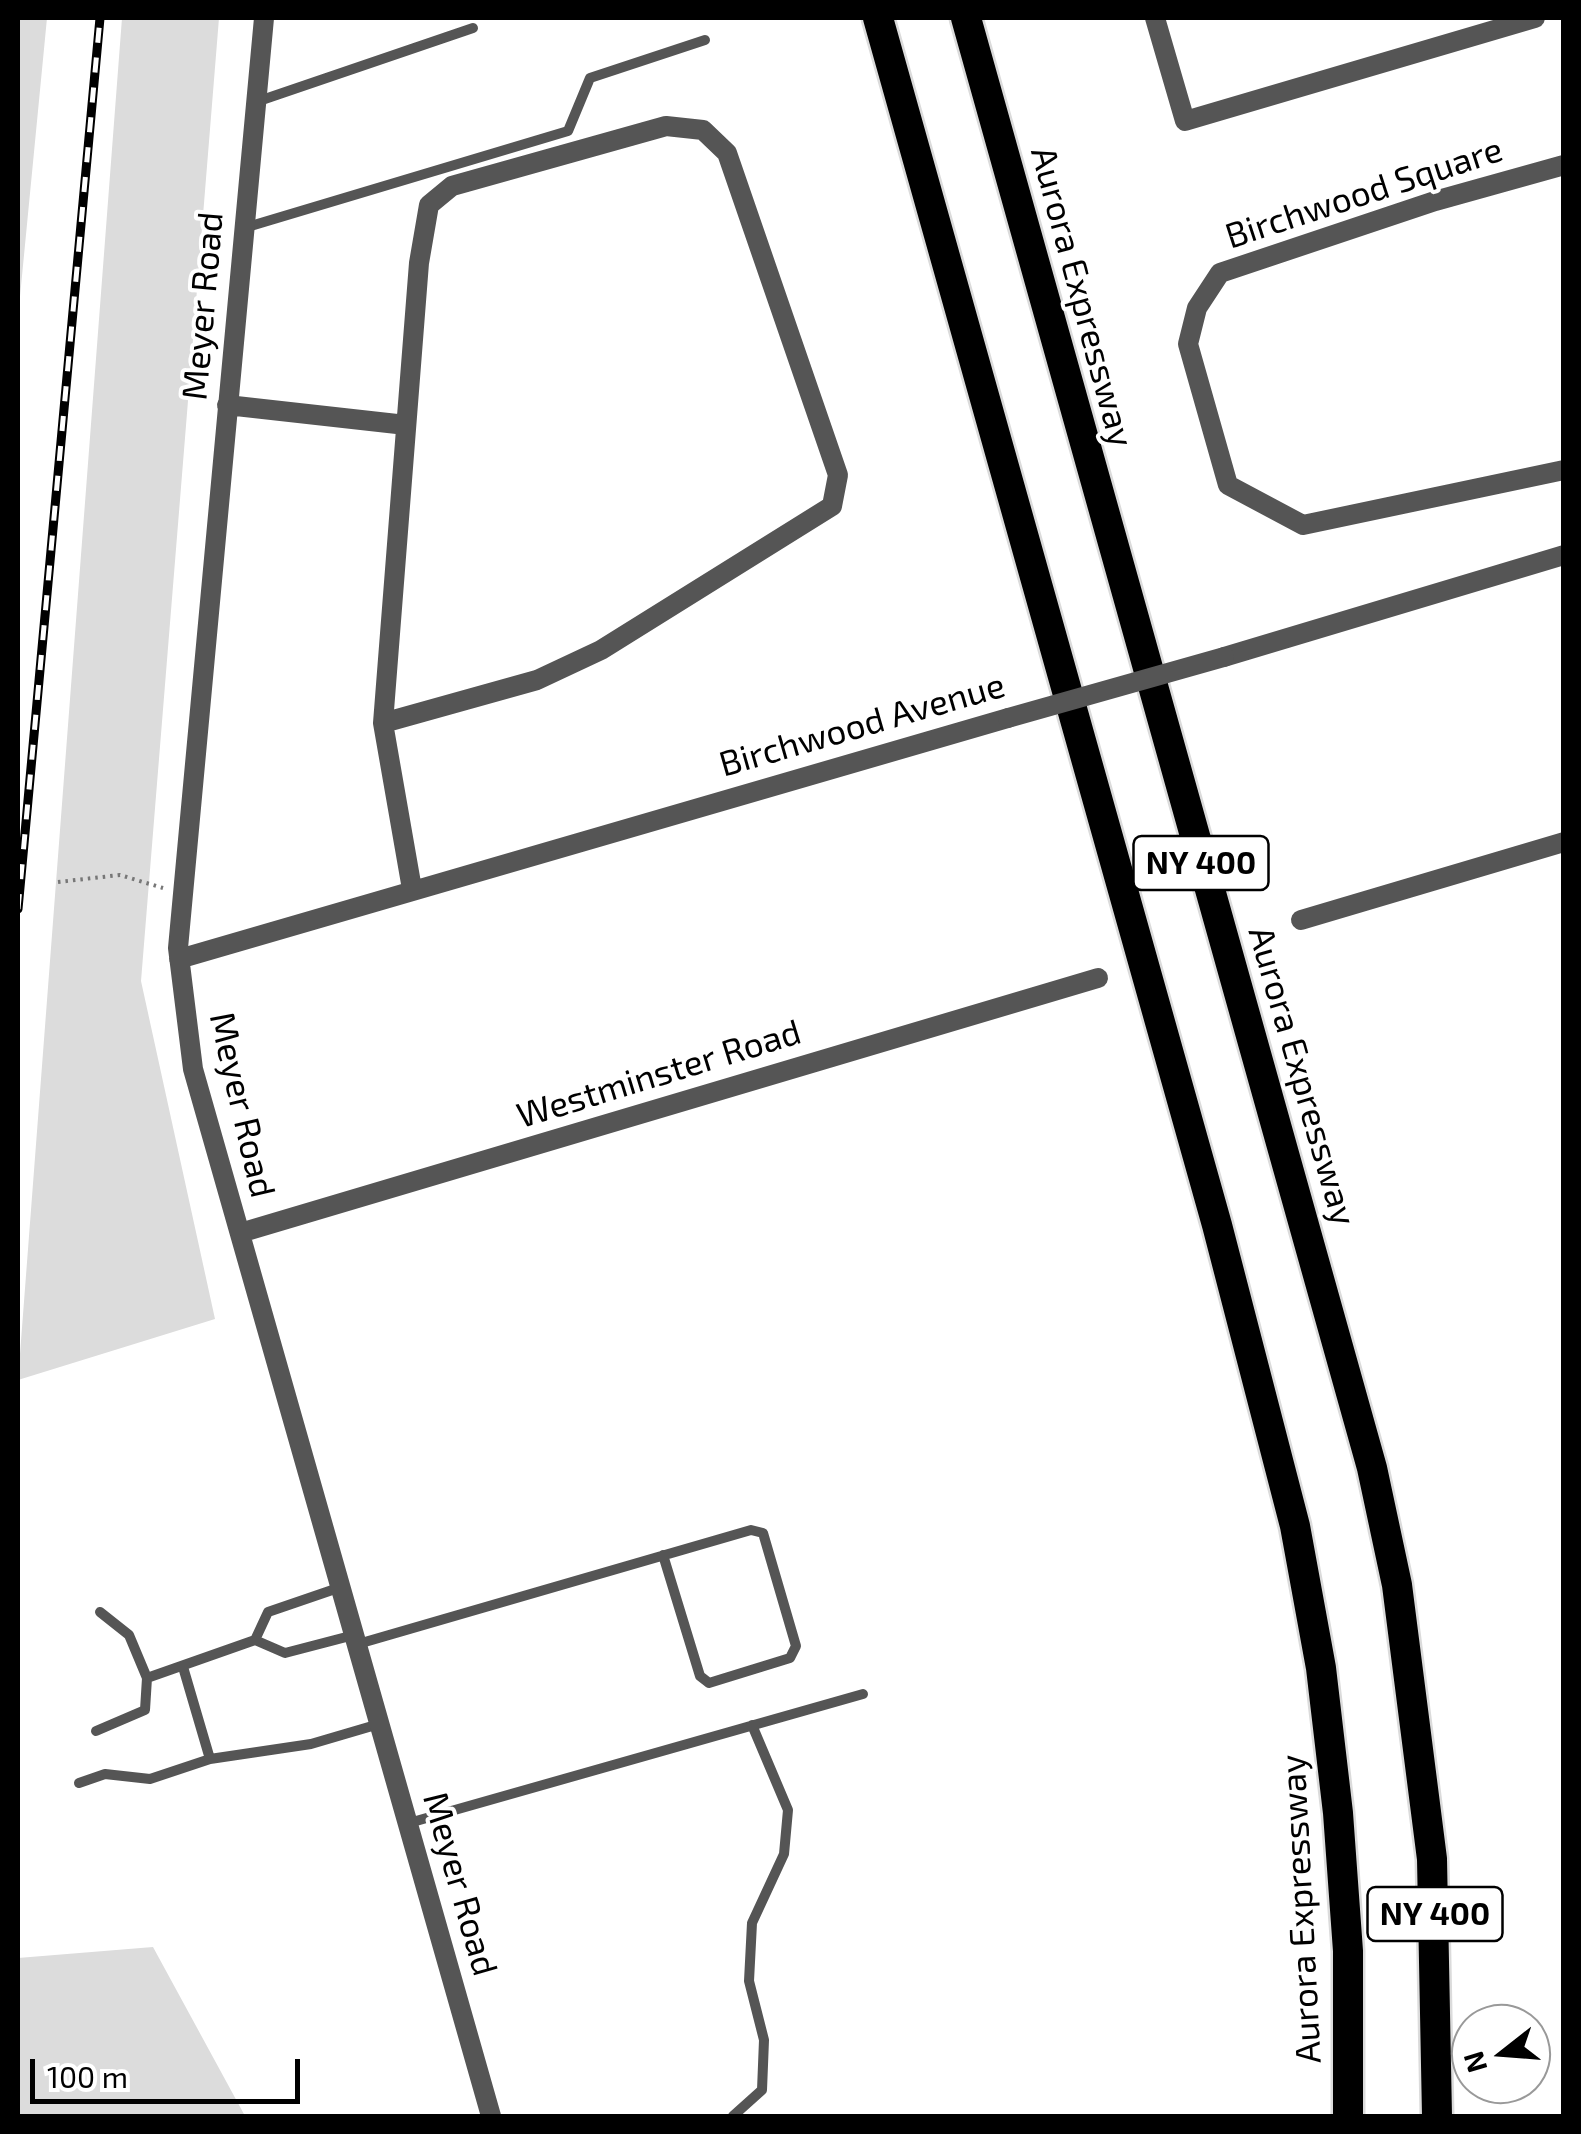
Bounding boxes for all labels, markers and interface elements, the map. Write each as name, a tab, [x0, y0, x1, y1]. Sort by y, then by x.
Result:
street label: Birchwood Square	[1220, 128, 1508, 258]
street label: Aurora Expressway	[1022, 142, 1142, 452]
street label: Meyer Road	[174, 210, 232, 402]
street label: Birchwood Avenue	[714, 664, 1010, 786]
road number: NY 400	[1134, 836, 1268, 890]
street label: Aurora Expressway	[1239, 922, 1365, 1230]
street label: Meyer Road	[200, 1008, 284, 1202]
street label: Westminster Road	[512, 1011, 806, 1137]
street label: Aurora Expressway	[1272, 1754, 1330, 2064]
street label: Meyer Road	[414, 1787, 506, 1981]
road number: NY 400	[1368, 1887, 1502, 1941]
north arrow	[1451, 2004, 1551, 2104]
scale bar	[35, 2039, 305, 2101]
text: N	[1455, 2048, 1493, 2077]
text: 100 m	[47, 2058, 128, 2094]

